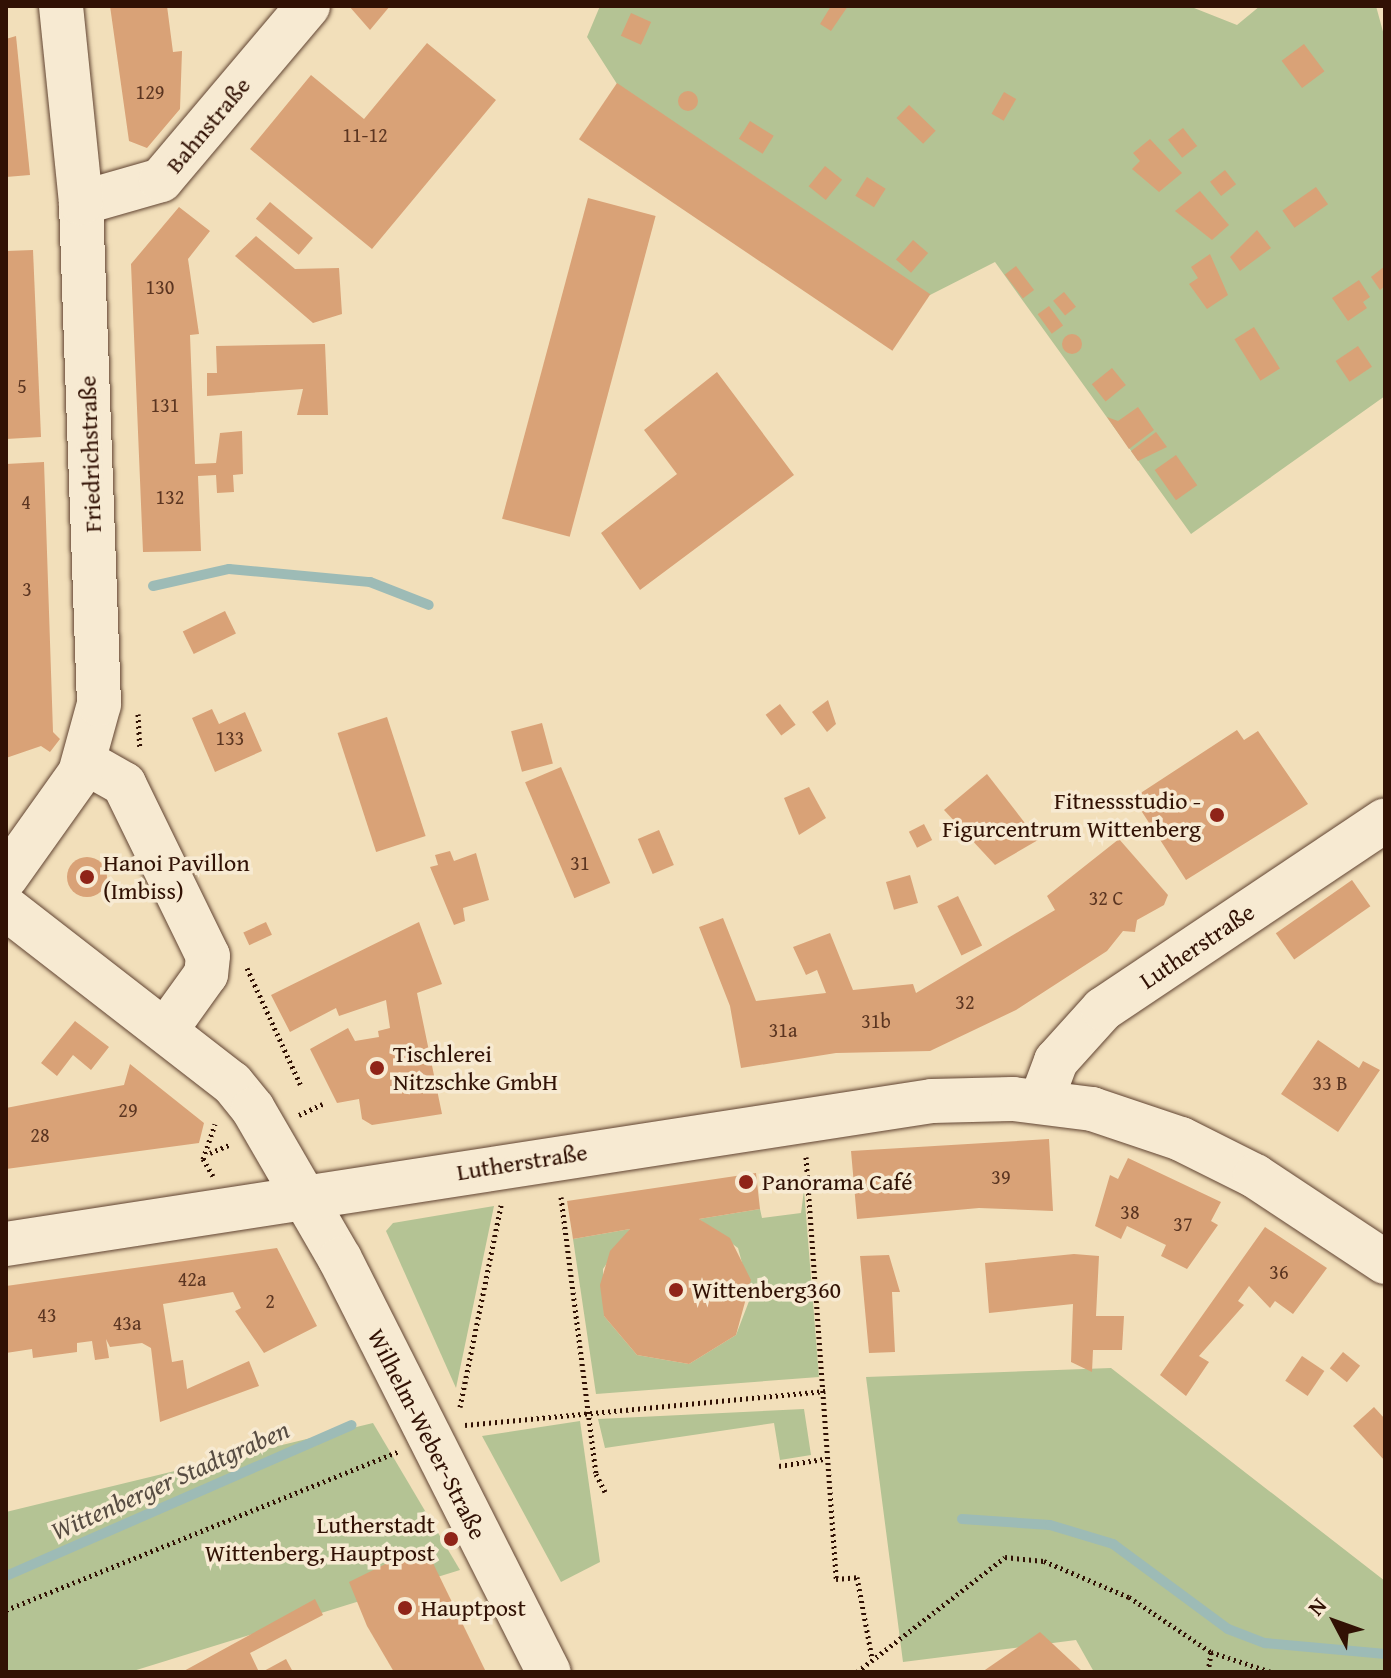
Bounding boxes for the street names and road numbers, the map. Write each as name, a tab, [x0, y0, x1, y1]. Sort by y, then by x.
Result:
street label: Bahnstraße	[160, 71, 256, 179]
street label: Friedrichstraße	[73, 375, 107, 533]
street label: Lutherstraße	[1134, 897, 1260, 995]
street label: Lutherstraße	[455, 1137, 589, 1187]
street label: Wilhelm-Weber-Straße	[361, 1324, 493, 1544]

